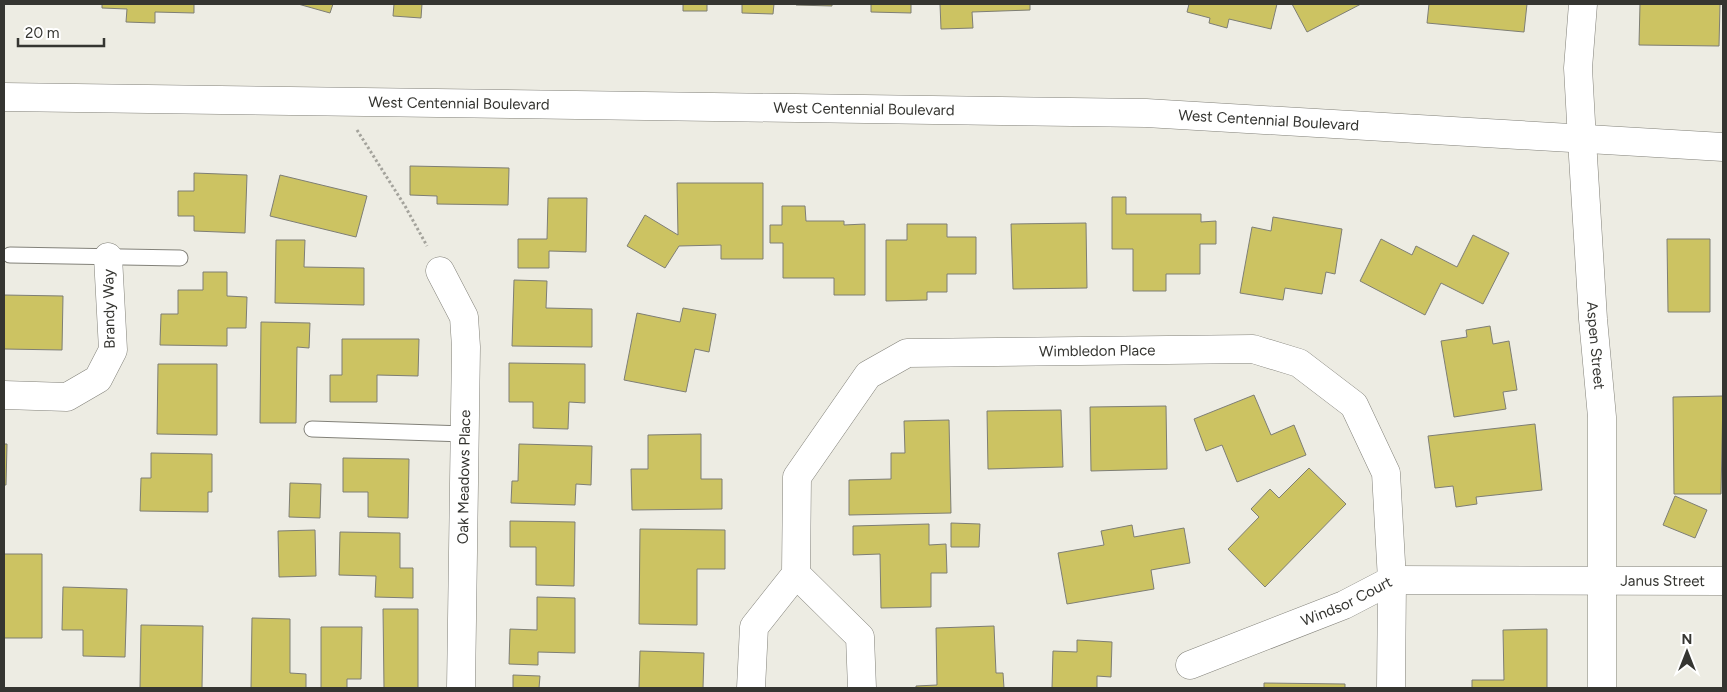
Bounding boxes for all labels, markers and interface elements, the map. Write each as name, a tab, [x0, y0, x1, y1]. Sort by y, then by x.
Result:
scale bar	[18, 15, 104, 47]
text: 20 m	[25, 24, 59, 42]
street label: West Centennial Boulevard	[368, 93, 550, 114]
street label: West Centennial Boulevard	[773, 99, 955, 119]
street label: West Centennial Boulevard	[1178, 106, 1360, 135]
street label: Brandy Way	[99, 269, 119, 349]
street label: Aspen Street	[1583, 301, 1608, 391]
street label: Wimbledon Place	[1039, 341, 1156, 360]
street label: Oak Meadows Place	[454, 410, 474, 544]
street label: Windsor Court	[1298, 572, 1395, 630]
street label: Janus Street	[1620, 572, 1705, 590]
north arrow	[1662, 627, 1712, 677]
text: N	[1682, 631, 1692, 648]

